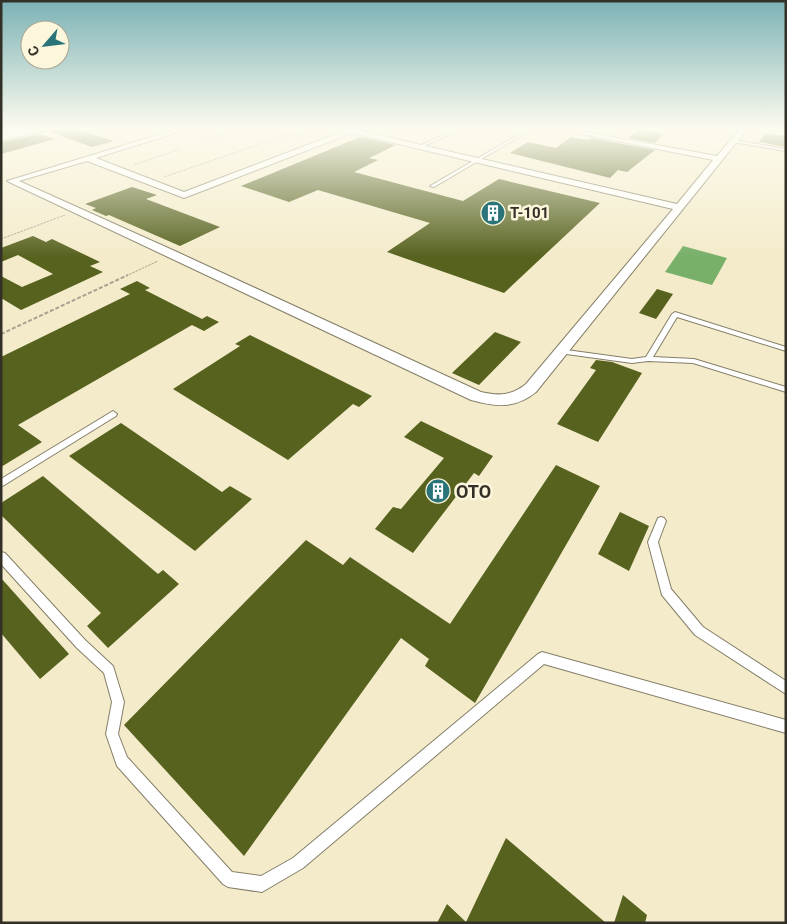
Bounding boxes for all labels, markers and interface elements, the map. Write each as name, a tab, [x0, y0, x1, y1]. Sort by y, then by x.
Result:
north arrow	[20, 20, 70, 70]
text: С	[24, 43, 43, 59]
building icon: Т-101	[480, 200, 506, 226]
place label: Т-101	[510, 204, 549, 222]
building icon: ОТО	[425, 478, 451, 504]
place label: ОТО	[456, 481, 491, 502]

